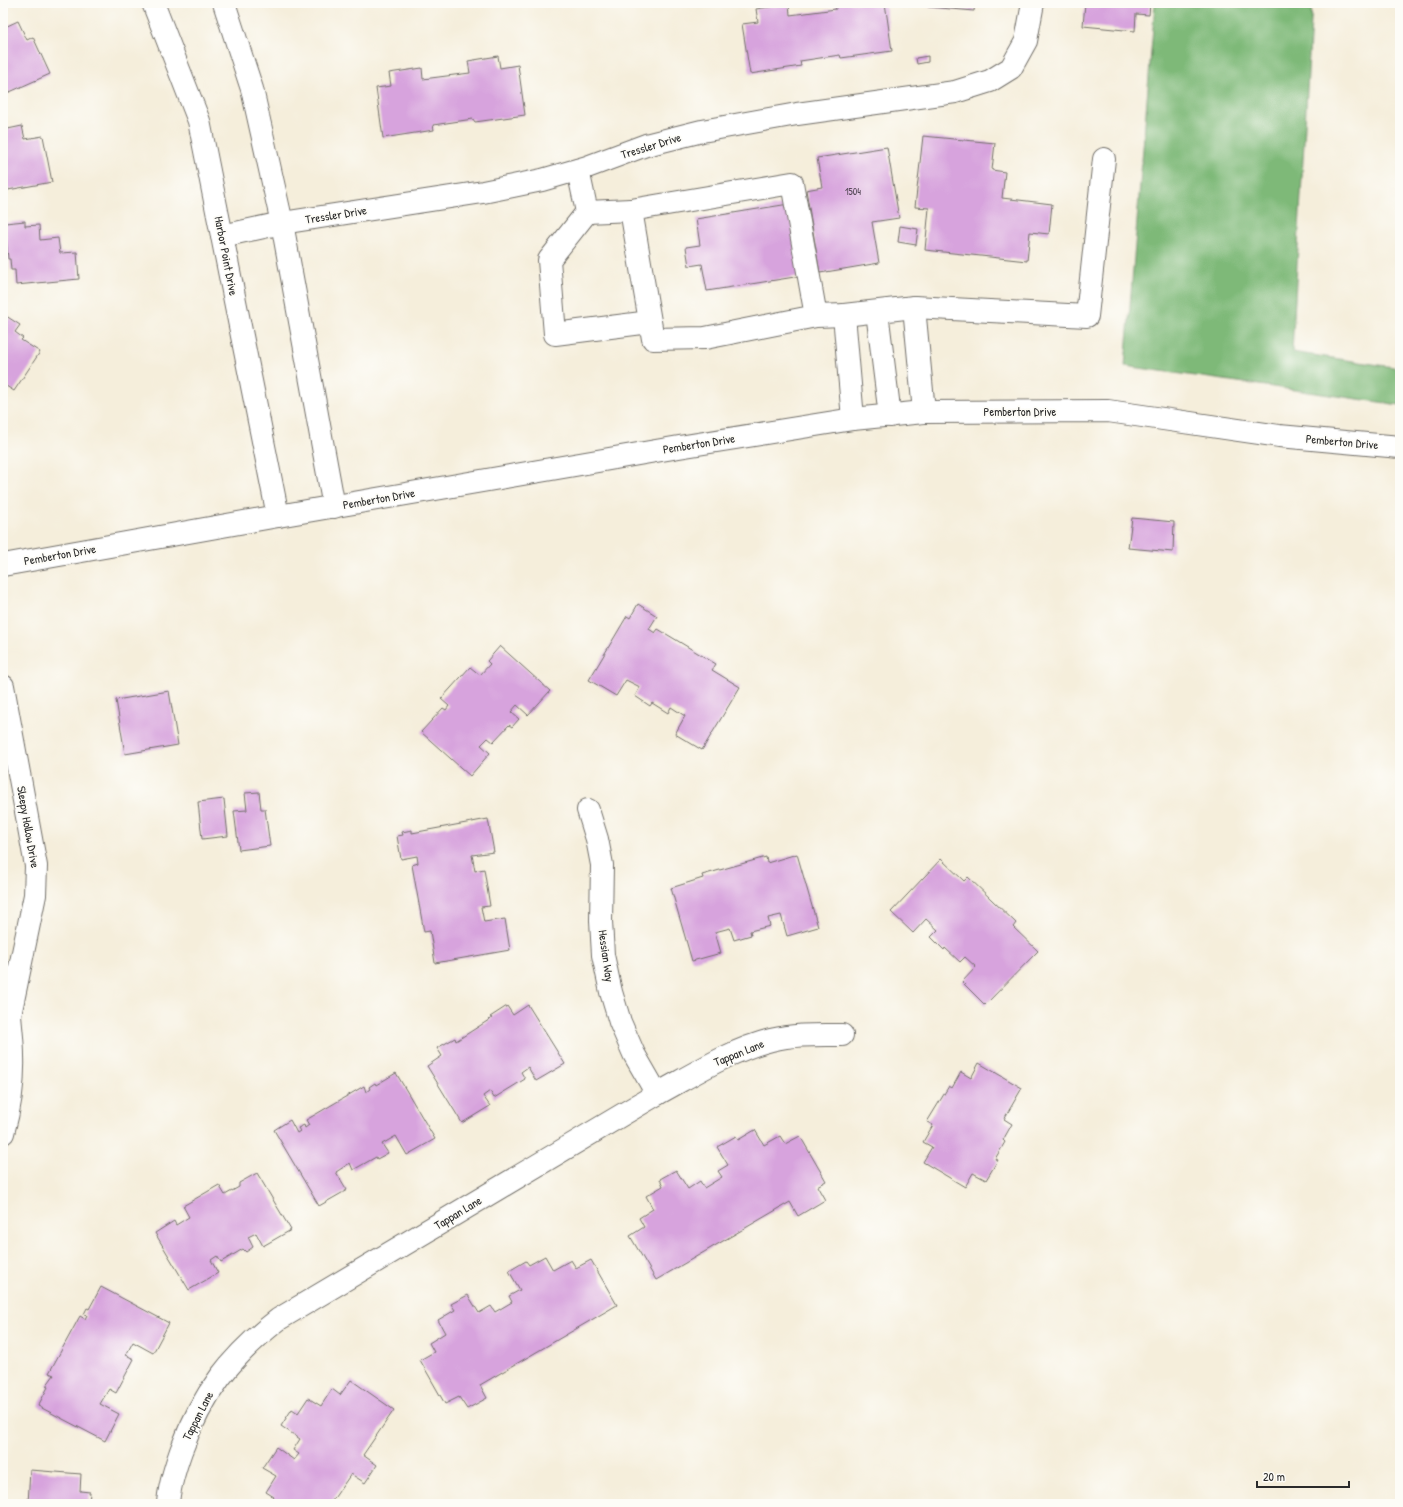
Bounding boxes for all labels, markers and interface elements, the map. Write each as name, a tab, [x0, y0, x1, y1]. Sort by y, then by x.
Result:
street label: Tressler Drive	[619, 128, 683, 163]
house number: 1504	[845, 185, 861, 198]
street label: Tressler Drive	[304, 201, 368, 228]
street label: Harbor Point Drive	[210, 215, 243, 297]
street label: Pemberton Drive	[984, 403, 1057, 420]
street label: Pemberton Drive	[662, 429, 736, 458]
street label: Pemberton Drive	[1305, 430, 1379, 453]
street label: Pemberton Drive	[342, 484, 416, 513]
street label: Pemberton Drive	[23, 540, 97, 569]
street label: Sleepy Hollow Drive	[13, 785, 44, 869]
street label: Hessian Way	[594, 929, 619, 983]
street label: Tappan Lane	[711, 1035, 767, 1070]
street label: Tappan Lane	[431, 1192, 485, 1233]
street label: Tappan Lane	[178, 1388, 217, 1443]
scale bar	[1257, 1463, 1349, 1489]
text: 20 m	[1263, 1468, 1285, 1485]

